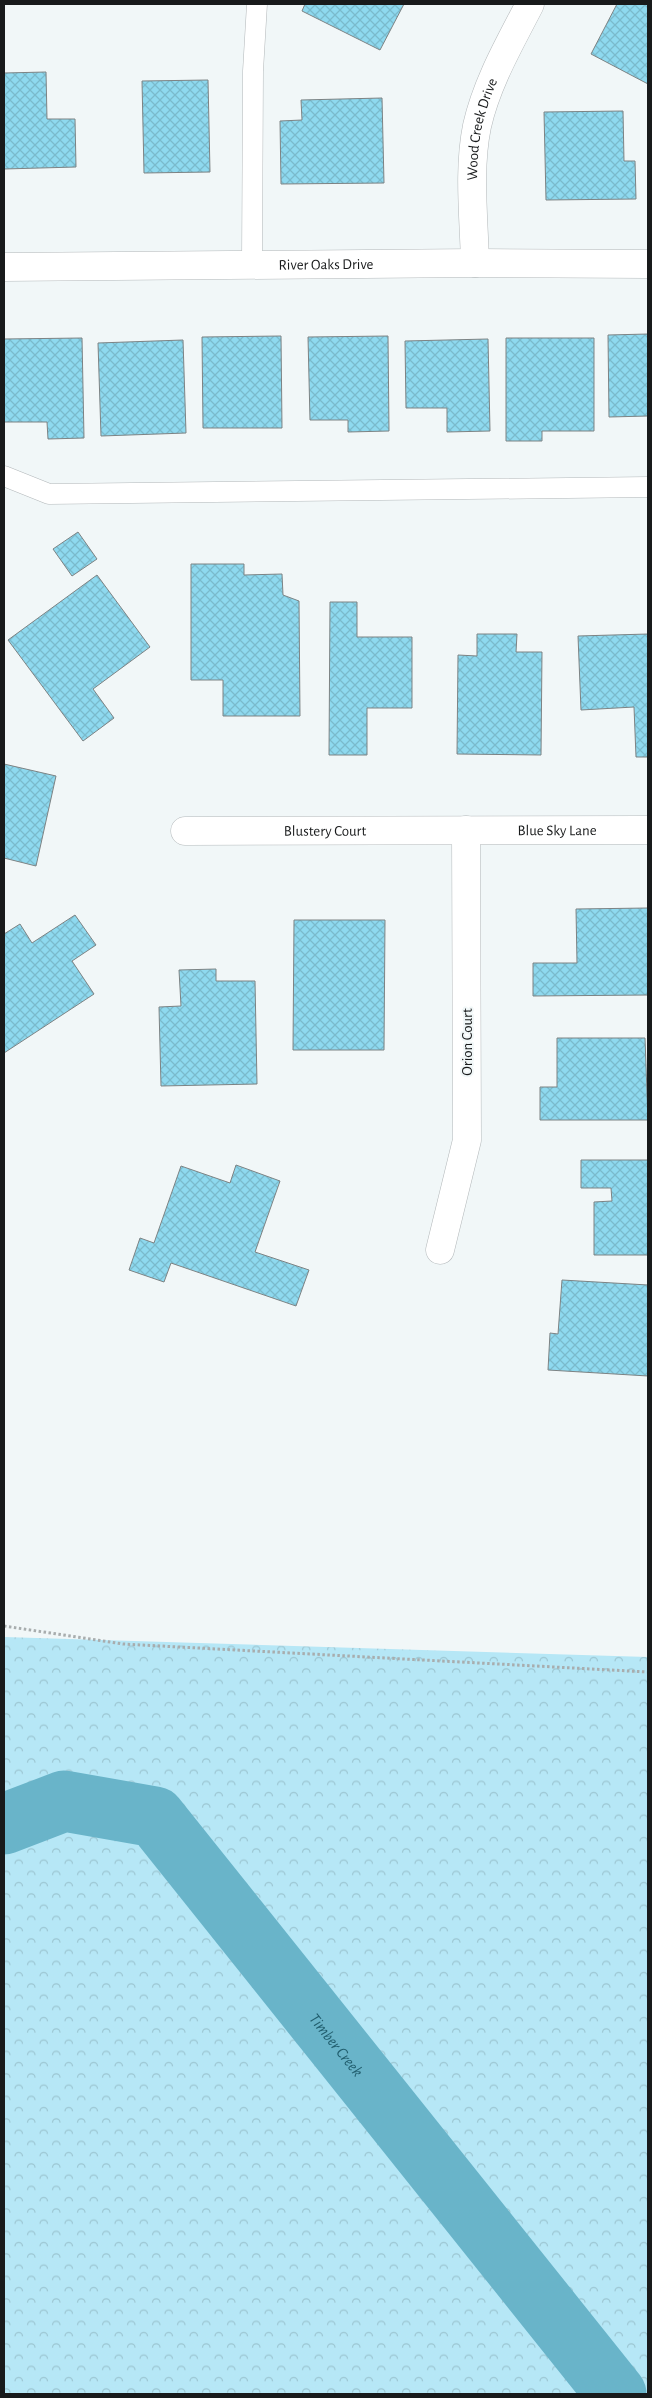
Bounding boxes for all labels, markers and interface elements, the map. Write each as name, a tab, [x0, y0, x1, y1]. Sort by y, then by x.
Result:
street label: Wood Creek Drive	[465, 76, 500, 180]
street label: River Oaks Drive	[278, 257, 374, 273]
street label: Blue Sky Lane	[517, 823, 597, 838]
street label: Blustery Court	[284, 824, 366, 839]
street label: Orion Court	[460, 1008, 475, 1076]
water label: Timber Creek	[306, 2011, 366, 2080]

